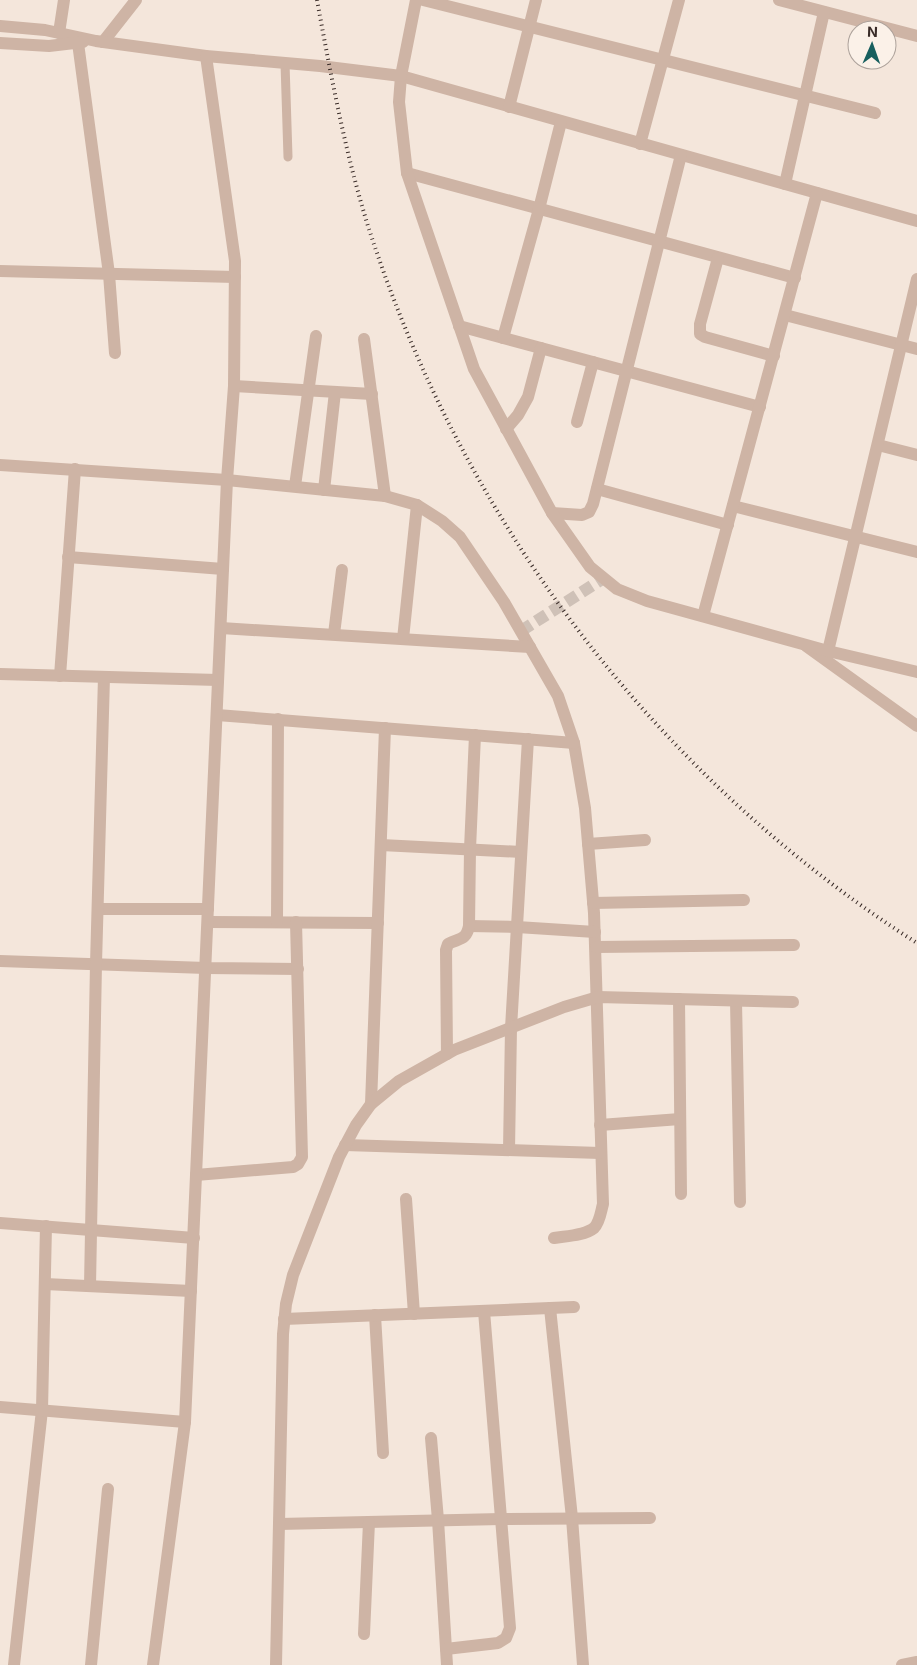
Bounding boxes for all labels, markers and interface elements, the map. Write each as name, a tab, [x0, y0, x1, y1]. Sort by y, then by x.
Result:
north arrow	[847, 20, 897, 70]
text: N	[867, 23, 878, 40]

